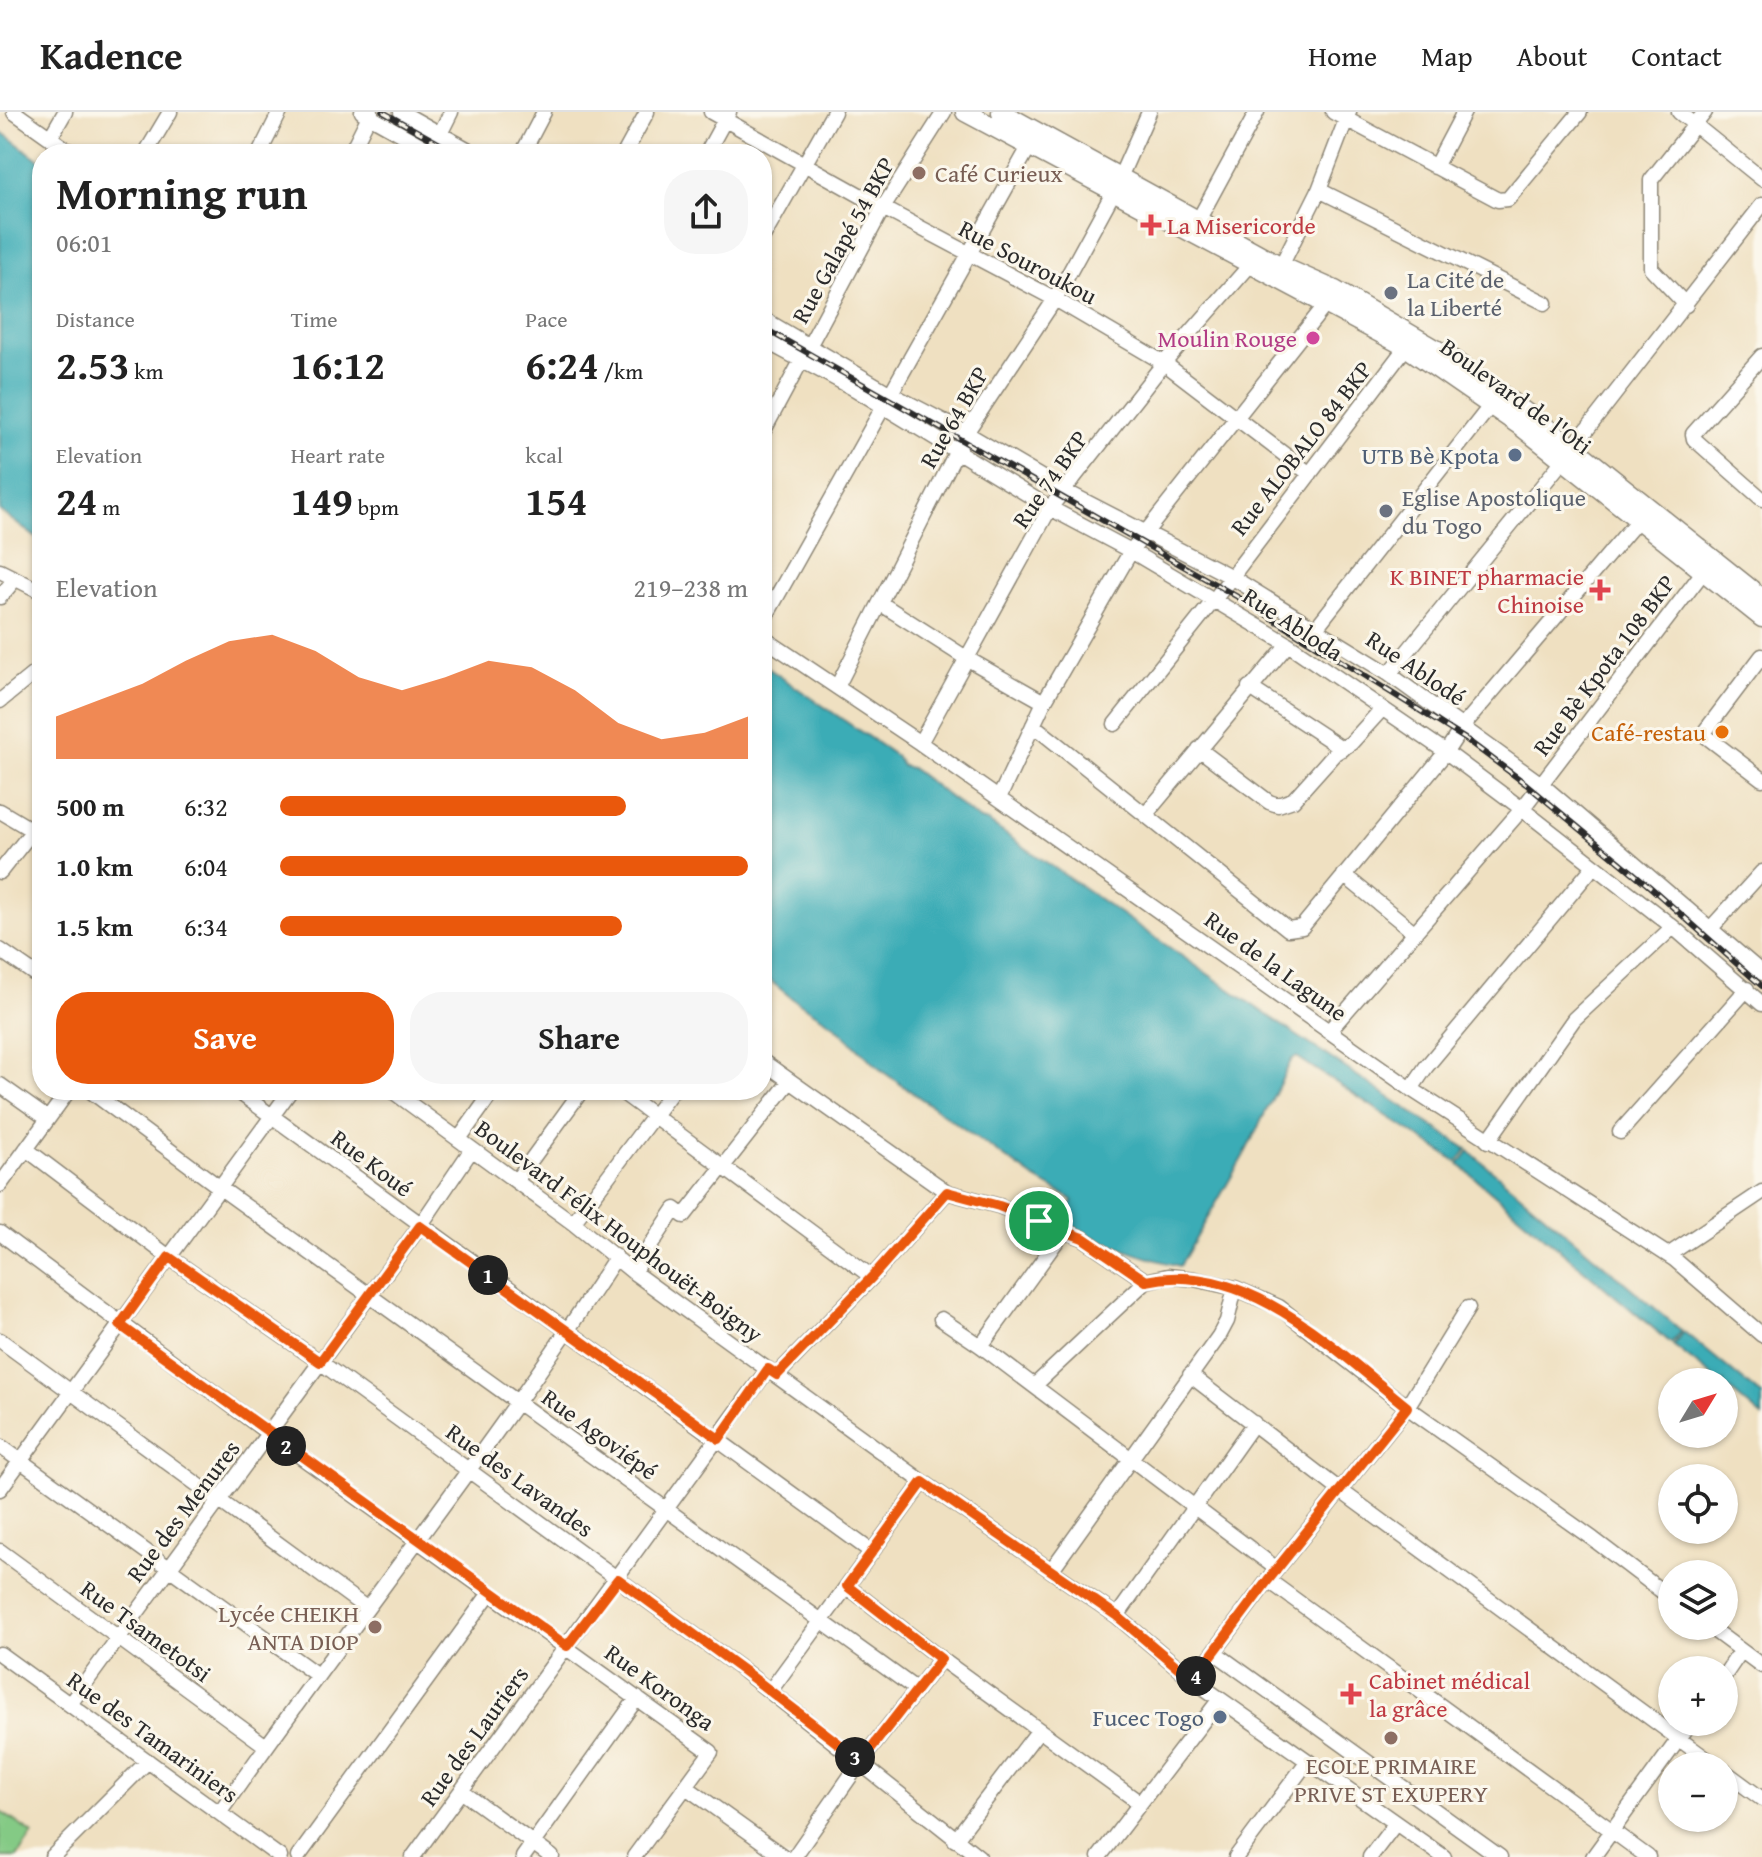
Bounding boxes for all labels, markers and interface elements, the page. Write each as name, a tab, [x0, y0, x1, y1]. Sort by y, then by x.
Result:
text: Kadence	[40, 27, 183, 83]
text: Home	[1308, 35, 1377, 76]
text: Map	[1421, 35, 1473, 76]
text: About	[1517, 35, 1587, 76]
text: Contact	[1631, 35, 1722, 76]
street label: Rue Galapé 54 BKP	[783, 150, 903, 330]
place label: Café Curieux	[935, 156, 1064, 191]
text: Morning run	[56, 161, 307, 225]
marker: Café Curieux	[910, 164, 928, 182]
button: share	[664, 170, 748, 254]
place label: La Misericorde	[1167, 208, 1316, 243]
street label: Rue Souroukou	[953, 211, 1103, 313]
marker: La Misericorde	[1142, 216, 1160, 234]
text: 06:01	[56, 223, 112, 262]
place label: La Cité de la Liberté	[1407, 262, 1504, 325]
marker: La Cité de la Liberté	[1382, 284, 1400, 302]
text: Distance	[56, 303, 135, 335]
text: Time	[291, 303, 337, 335]
text: Pace	[525, 303, 568, 335]
place label: Moulin Rouge	[1158, 321, 1297, 356]
marker: Moulin Rouge	[1304, 329, 1322, 347]
street label: Boulevard de l'Oti	[1433, 329, 1599, 463]
text: 2.53	[56, 335, 129, 394]
text: 16:12	[291, 335, 385, 394]
text: 6:24	[525, 335, 599, 394]
street label: Rue ALOBALO 84 BKP	[1222, 353, 1380, 543]
text: km	[129, 355, 163, 387]
text: /km	[599, 355, 643, 387]
street label: Rue 64 BKP	[911, 360, 997, 474]
street label: Rue 74 BKP	[1003, 423, 1097, 535]
place label: UTB Bè Kpota	[1361, 438, 1500, 473]
text: Elevation	[56, 439, 142, 471]
text: Heart rate	[291, 439, 385, 471]
text: kcal	[525, 439, 563, 471]
marker: UTB Bè Kpota	[1506, 446, 1524, 464]
text: 24	[56, 471, 97, 530]
text: 149	[291, 471, 353, 530]
text: 154	[525, 471, 588, 530]
place label: Eglise Apostolique du Togo	[1402, 480, 1586, 543]
text: m	[97, 491, 120, 523]
text: bpm	[353, 491, 399, 523]
marker: Eglise Apostolique du Togo	[1377, 502, 1395, 520]
place label: K BINET pharmacie Chinoise	[1390, 559, 1584, 622]
street label: Rue Bè Kpota 108 BKP	[1524, 567, 1684, 763]
text: Elevation	[56, 568, 158, 607]
text: 219–238 m	[634, 568, 748, 607]
street label: Rue Abloda	[1236, 578, 1351, 670]
marker: K BINET pharmacie Chinoise	[1591, 581, 1609, 599]
street label: Rue Ablodé	[1359, 622, 1473, 714]
place label: Café-restau	[1591, 715, 1706, 750]
marker: Café-restau	[1713, 723, 1731, 741]
text: 500 m	[56, 787, 124, 826]
text: 6:32	[184, 787, 228, 826]
text: 1.0 km	[56, 847, 133, 886]
text: 6:04	[184, 847, 228, 886]
street label: Rue de la Lagune	[1197, 902, 1355, 1030]
text: 1.5 km	[56, 907, 133, 946]
text: 6:34	[184, 907, 228, 946]
button: Save	[56, 992, 394, 1084]
button: Share	[410, 992, 748, 1084]
street label: Boulevard Félix Houphouët-Boigny	[468, 1111, 770, 1351]
street label: Rue Koué	[324, 1121, 420, 1205]
pin	[1005, 1187, 1073, 1255]
icon: arrive	[1017, 1199, 1061, 1243]
pin: 1	[468, 1255, 508, 1295]
text: 1	[482, 1259, 494, 1291]
north arrow	[1658, 1368, 1738, 1448]
map controls	[1658, 1368, 1738, 1832]
street label: Rue Agoviépé	[535, 1380, 665, 1488]
street label: Rue des Lavandes	[439, 1414, 601, 1546]
pin: 2	[266, 1426, 306, 1466]
text: 2	[280, 1430, 292, 1462]
street label: Rue des Menures	[118, 1433, 248, 1589]
button: locate	[1658, 1464, 1738, 1544]
button: layers	[1658, 1560, 1738, 1640]
street label: Rue Tsametotsi	[73, 1572, 219, 1691]
place label: Lycée CHEIKH ANTA DIOP	[218, 1596, 359, 1659]
marker: Lycée CHEIKH ANTA DIOP	[366, 1618, 384, 1636]
street label: Rue Koronga	[598, 1635, 723, 1739]
pin: 4	[1176, 1656, 1216, 1696]
button: +	[1658, 1656, 1738, 1736]
street label: Rue des Lauriers	[411, 1659, 537, 1813]
text: 4	[1190, 1660, 1202, 1692]
street label: Rue des Tamariniers	[60, 1663, 246, 1811]
place label: Cabinet médical la grâce	[1369, 1663, 1530, 1726]
marker: Cabinet médical la grâce	[1340, 1683, 1362, 1705]
place label: Fucec Togo	[1093, 1700, 1204, 1735]
marker: Fucec Togo	[1211, 1708, 1229, 1726]
marker: ECOLE PRIMAIRE PRIVE ST EXUPERY	[1382, 1729, 1400, 1747]
pin: 3	[835, 1737, 875, 1777]
text: 3	[849, 1741, 861, 1773]
place label: ECOLE PRIMAIRE PRIVE ST EXUPERY	[1294, 1748, 1488, 1811]
button: −	[1658, 1752, 1738, 1832]

